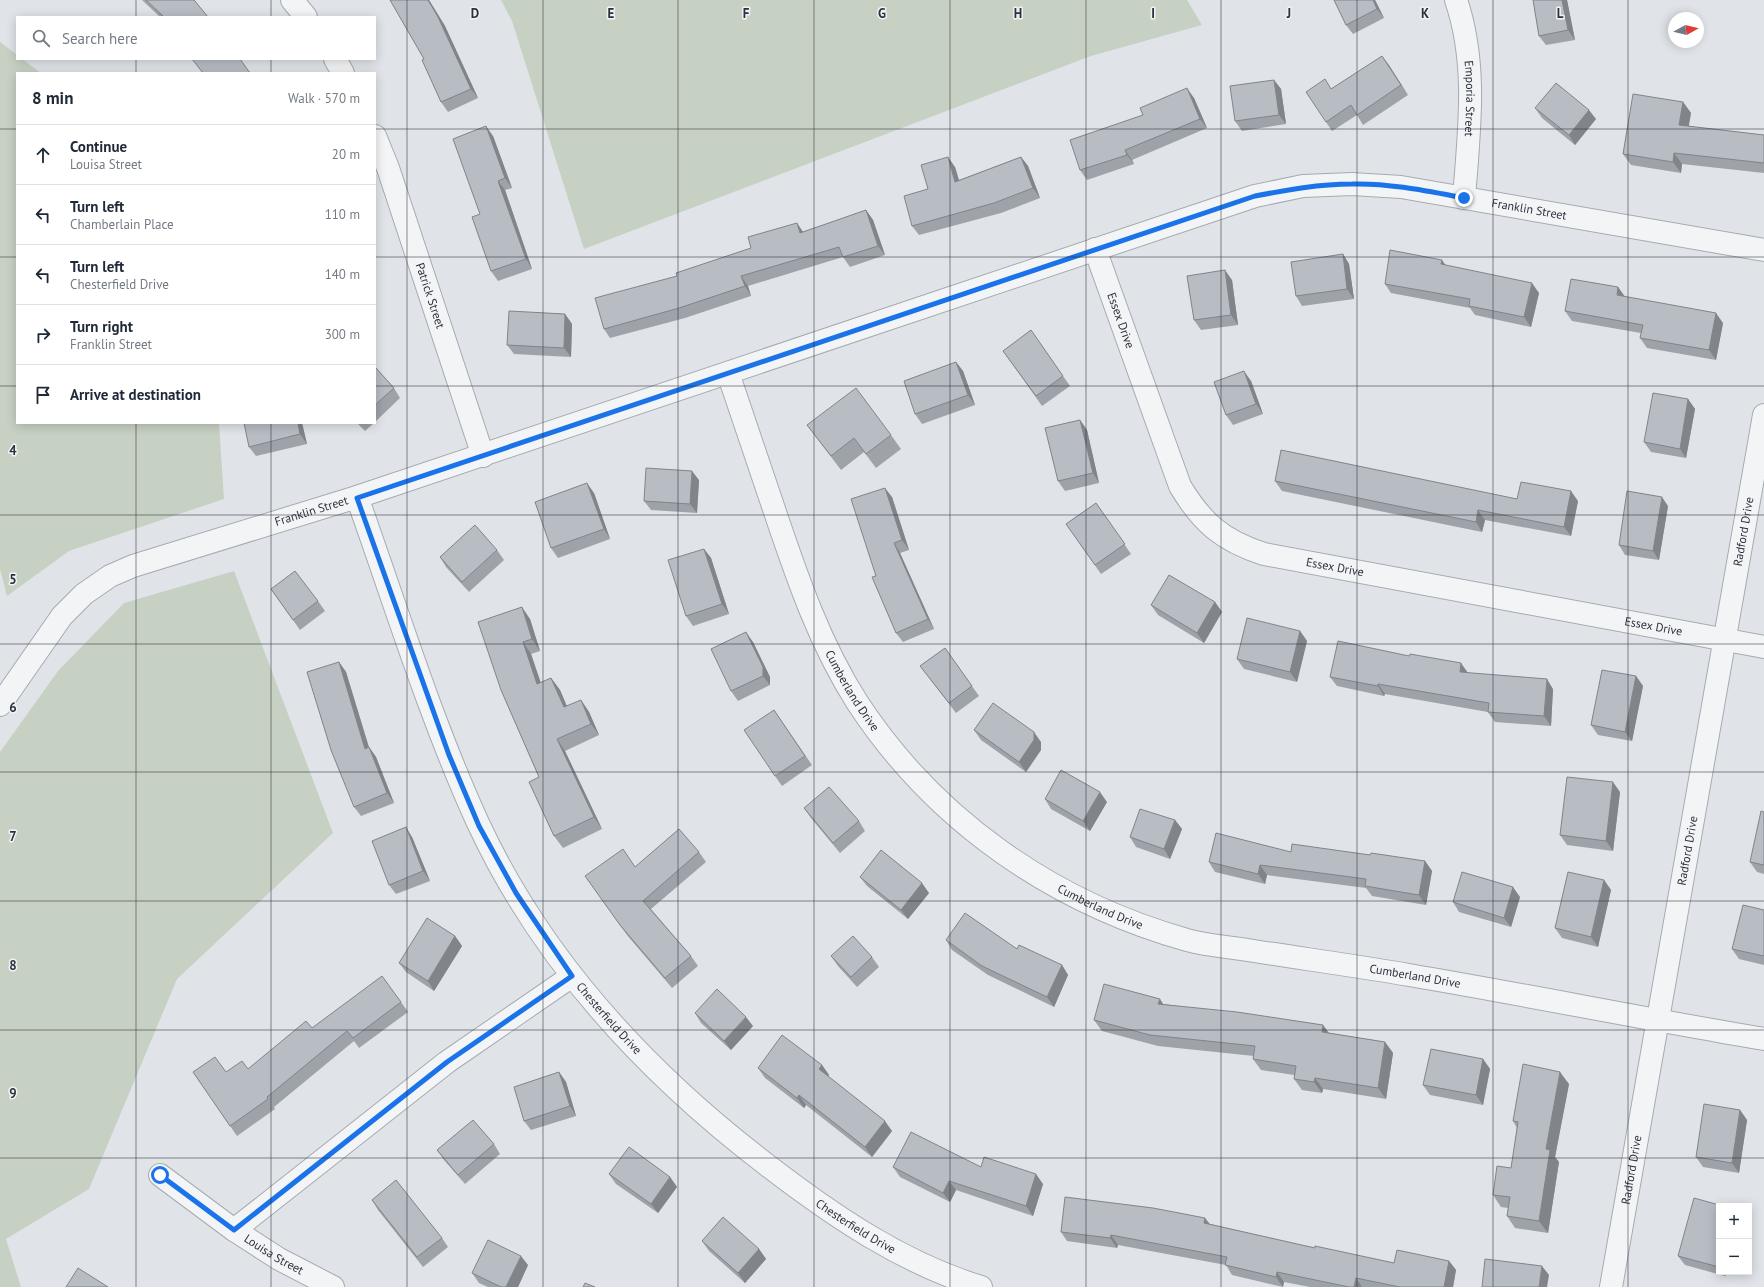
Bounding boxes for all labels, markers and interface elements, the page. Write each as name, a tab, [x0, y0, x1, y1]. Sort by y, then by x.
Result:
text: D	[471, 5, 479, 22]
text: E	[608, 5, 615, 22]
text: F	[743, 5, 750, 22]
text: G	[878, 5, 886, 22]
text: H	[1014, 5, 1022, 22]
text: I	[1151, 5, 1155, 22]
text: J	[1286, 5, 1291, 22]
text: K	[1421, 5, 1429, 22]
text: L	[1557, 5, 1564, 22]
north arrow	[1668, 12, 1704, 48]
search box	[16, 16, 376, 60]
icon: search	[30, 27, 52, 49]
text: Search here	[62, 29, 138, 48]
street label: Emporia Street	[1462, 60, 1478, 137]
text: 8 min	[32, 87, 73, 109]
text: Walk · 570 m	[288, 90, 360, 107]
text: Continue	[70, 137, 127, 156]
icon: ahead	[32, 144, 54, 166]
text: 20 m	[332, 146, 360, 163]
text: Louisa Street	[70, 156, 142, 173]
route end	[1455, 189, 1473, 207]
street label: Franklin Street	[1491, 195, 1568, 223]
text: Turn left	[70, 197, 124, 216]
icon: left	[32, 204, 54, 226]
text: 110 m	[325, 206, 360, 223]
text: Chamberlain Place	[70, 216, 174, 233]
text: Turn left	[70, 257, 124, 276]
street label: Patrick Street	[413, 261, 448, 330]
icon: left	[32, 264, 54, 286]
text: 140 m	[325, 266, 360, 283]
text: Chesterfield Drive	[70, 276, 169, 293]
street label: Essex Drive	[1104, 290, 1138, 350]
text: Turn right	[70, 317, 133, 336]
icon: right	[32, 324, 54, 346]
text: 300 m	[325, 326, 360, 343]
text: Franklin Street	[70, 336, 152, 353]
icon: arrive	[32, 384, 54, 406]
text: Arrive at destination	[70, 385, 201, 404]
text: 4	[9, 442, 17, 459]
street label: Franklin Street	[273, 492, 350, 529]
street label: Radford Drive	[1730, 496, 1757, 567]
street label: Essex Drive	[1305, 554, 1365, 579]
text: 5	[9, 571, 17, 588]
street label: Essex Drive	[1623, 613, 1684, 639]
street label: Cumberland Drive	[822, 648, 883, 734]
text: 6	[9, 699, 17, 716]
street label: Radford Drive	[1674, 815, 1701, 887]
text: 7	[9, 828, 17, 845]
street label: Cumberland Drive	[1055, 881, 1145, 932]
text: 8	[9, 957, 17, 974]
street label: Cumberland Drive	[1368, 961, 1462, 991]
street label: Chesterfield Drive	[573, 979, 645, 1057]
text: 9	[9, 1085, 17, 1102]
street label: Radford Drive	[1618, 1134, 1645, 1206]
route start	[151, 1166, 169, 1184]
street label: Chesterfield Drive	[813, 1195, 898, 1257]
map controls	[1716, 1203, 1752, 1275]
button: +	[1716, 1203, 1752, 1239]
street label: Louisa Street	[242, 1231, 306, 1277]
button: −	[1716, 1239, 1752, 1275]

